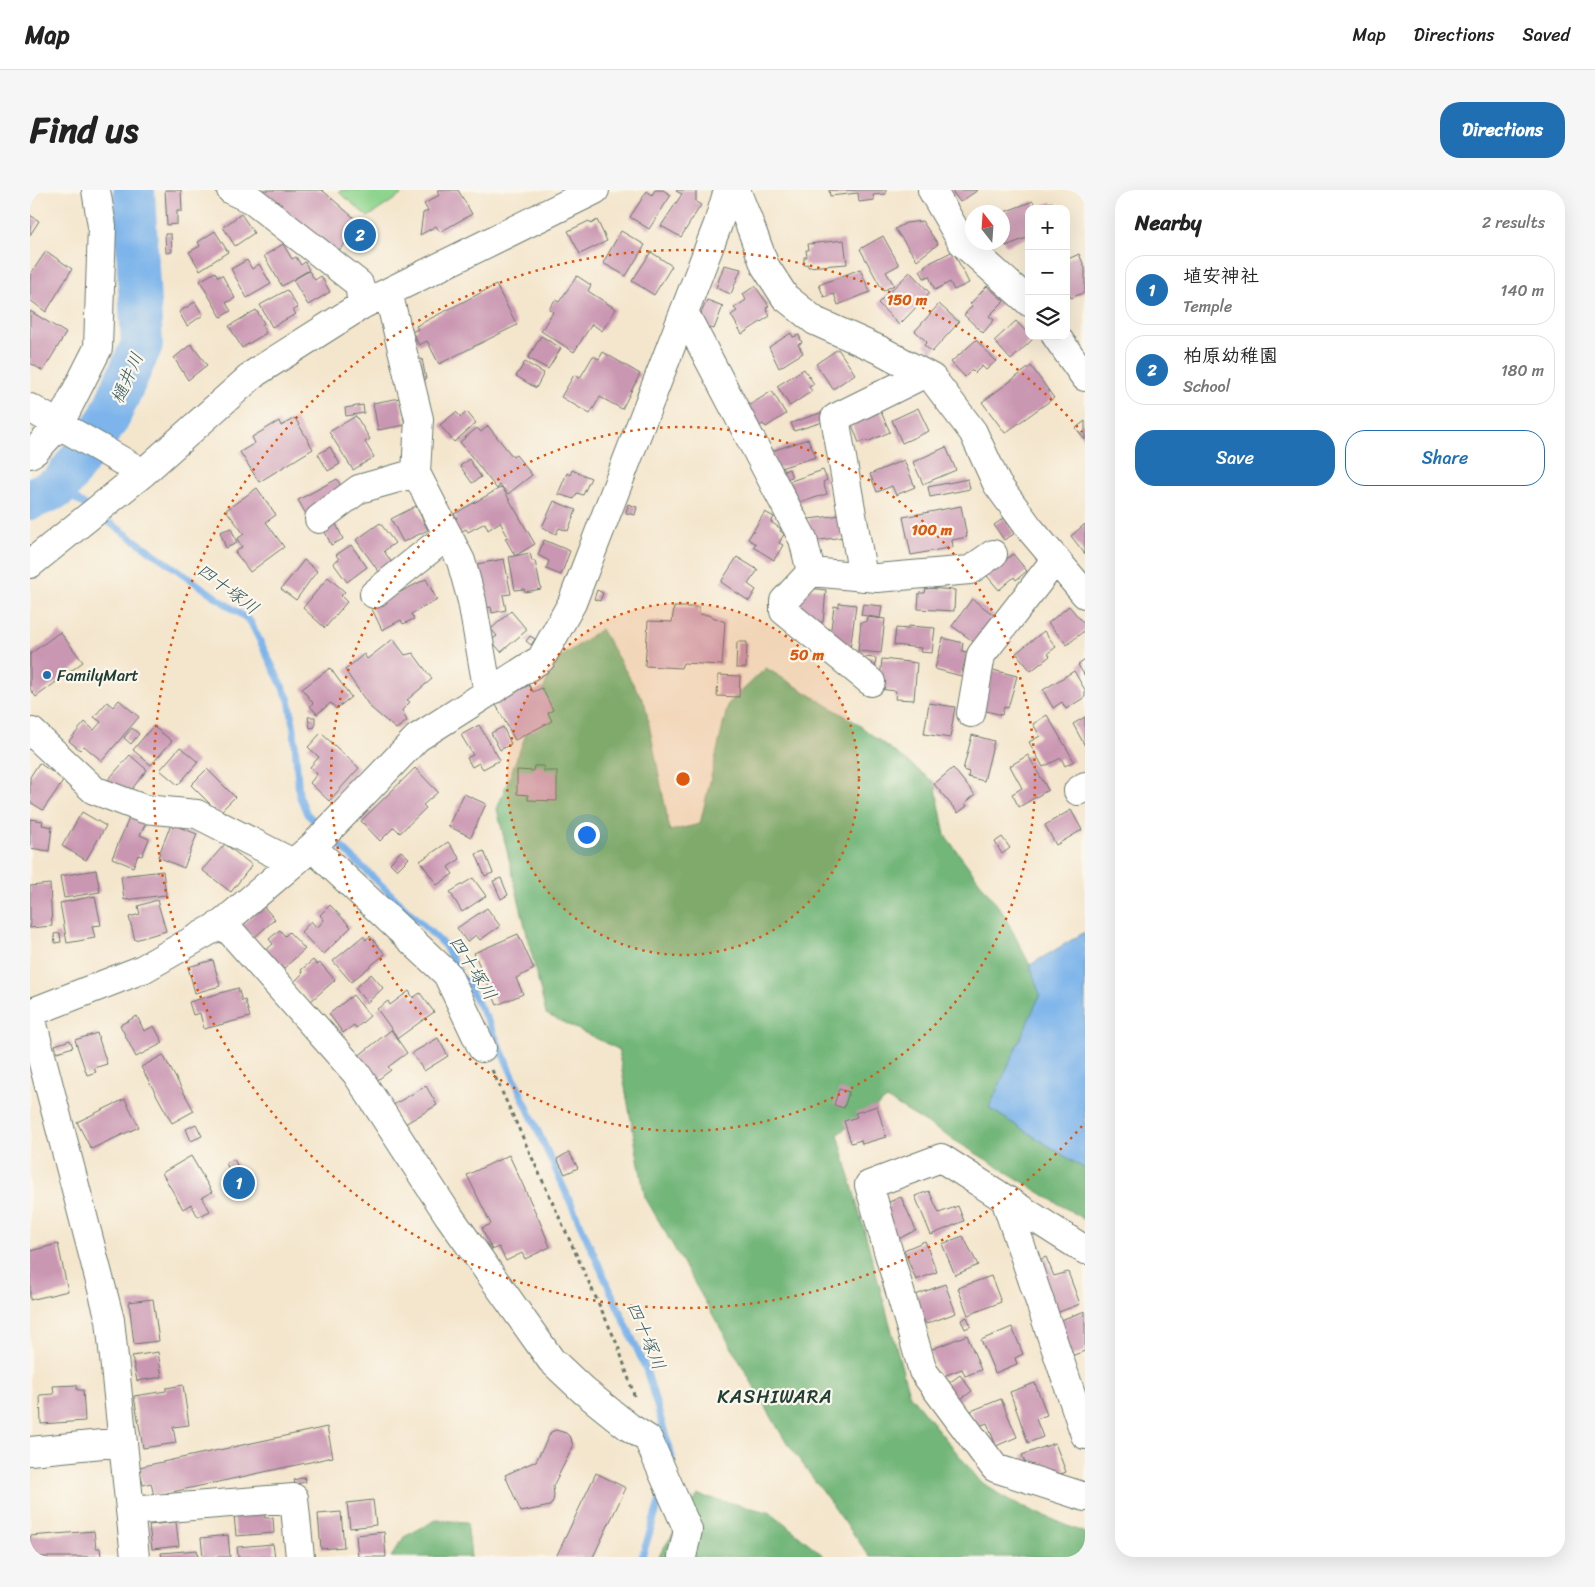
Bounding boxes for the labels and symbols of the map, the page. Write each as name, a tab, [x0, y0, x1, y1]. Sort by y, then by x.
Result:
north arrow	[965, 205, 1010, 250]
pin: 2	[344, 216, 376, 254]
text: 150 m	[887, 287, 928, 313]
water label: 樋井川	[101, 347, 153, 409]
text: 100 m	[912, 517, 953, 543]
water label: 四十塚川	[190, 555, 266, 623]
text: 50 m	[790, 642, 825, 668]
place label: FamilyMart	[57, 661, 138, 690]
marker: FamilyMart	[41, 669, 53, 681]
centre of rings	[674, 770, 692, 788]
your location	[574, 822, 600, 848]
water label: 四十塚川	[440, 929, 506, 1007]
pin: 1	[223, 1164, 255, 1202]
water label: 四十塚川	[617, 1297, 675, 1375]
district label: KASHIWARA	[717, 1380, 833, 1413]

